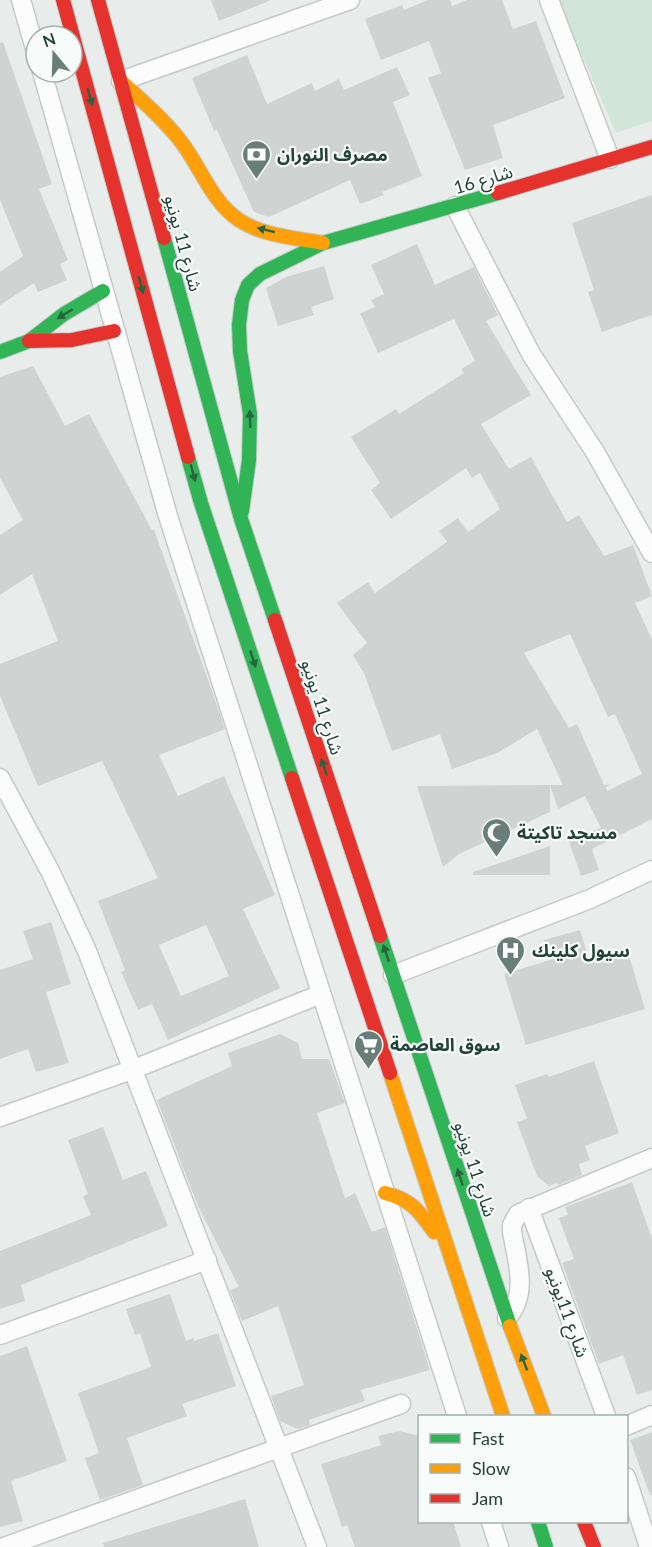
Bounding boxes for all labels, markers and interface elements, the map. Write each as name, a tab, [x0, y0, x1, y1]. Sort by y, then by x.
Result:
north arrow	[24, 24, 84, 84]
text: N	[40, 28, 58, 50]
one-way arrow	[85, 88, 95, 106]
bank icon: مصرف النوران	[240, 138, 272, 180]
place label: مصرف النوران	[277, 143, 388, 166]
street label: شارع 16	[451, 160, 516, 202]
street label: شارع 11 يونيو	[157, 192, 207, 295]
one-way arrow	[257, 224, 275, 234]
one-way arrow	[137, 276, 147, 294]
one-way arrow	[57, 309, 73, 320]
one-way arrow	[245, 410, 254, 429]
one-way arrow	[189, 464, 198, 482]
one-way arrow	[249, 650, 258, 668]
street label: شارع 11 يونيو	[293, 656, 349, 759]
one-way arrow	[319, 758, 328, 776]
mosque icon: مسجد تاكيتة	[480, 816, 512, 858]
place label: مسجد تاكيتة	[517, 821, 617, 843]
hospital icon: سيول كلينك	[495, 934, 527, 976]
place label: سيول كلينك	[532, 939, 630, 962]
one-way arrow	[380, 943, 390, 961]
supermarket icon: سوق العاصمة	[353, 1028, 385, 1070]
place label: سوق العاصمة	[390, 1033, 501, 1055]
street label: شارع 11 يونيو	[446, 1118, 502, 1221]
one-way arrow	[455, 1168, 465, 1186]
street label: شارع 11يونيو	[538, 1264, 595, 1362]
one-way arrow	[518, 1353, 528, 1371]
legend	[418, 1415, 628, 1523]
text: Fast	[472, 1427, 505, 1449]
text: Slow	[472, 1457, 510, 1479]
text: Jam	[472, 1487, 503, 1509]

